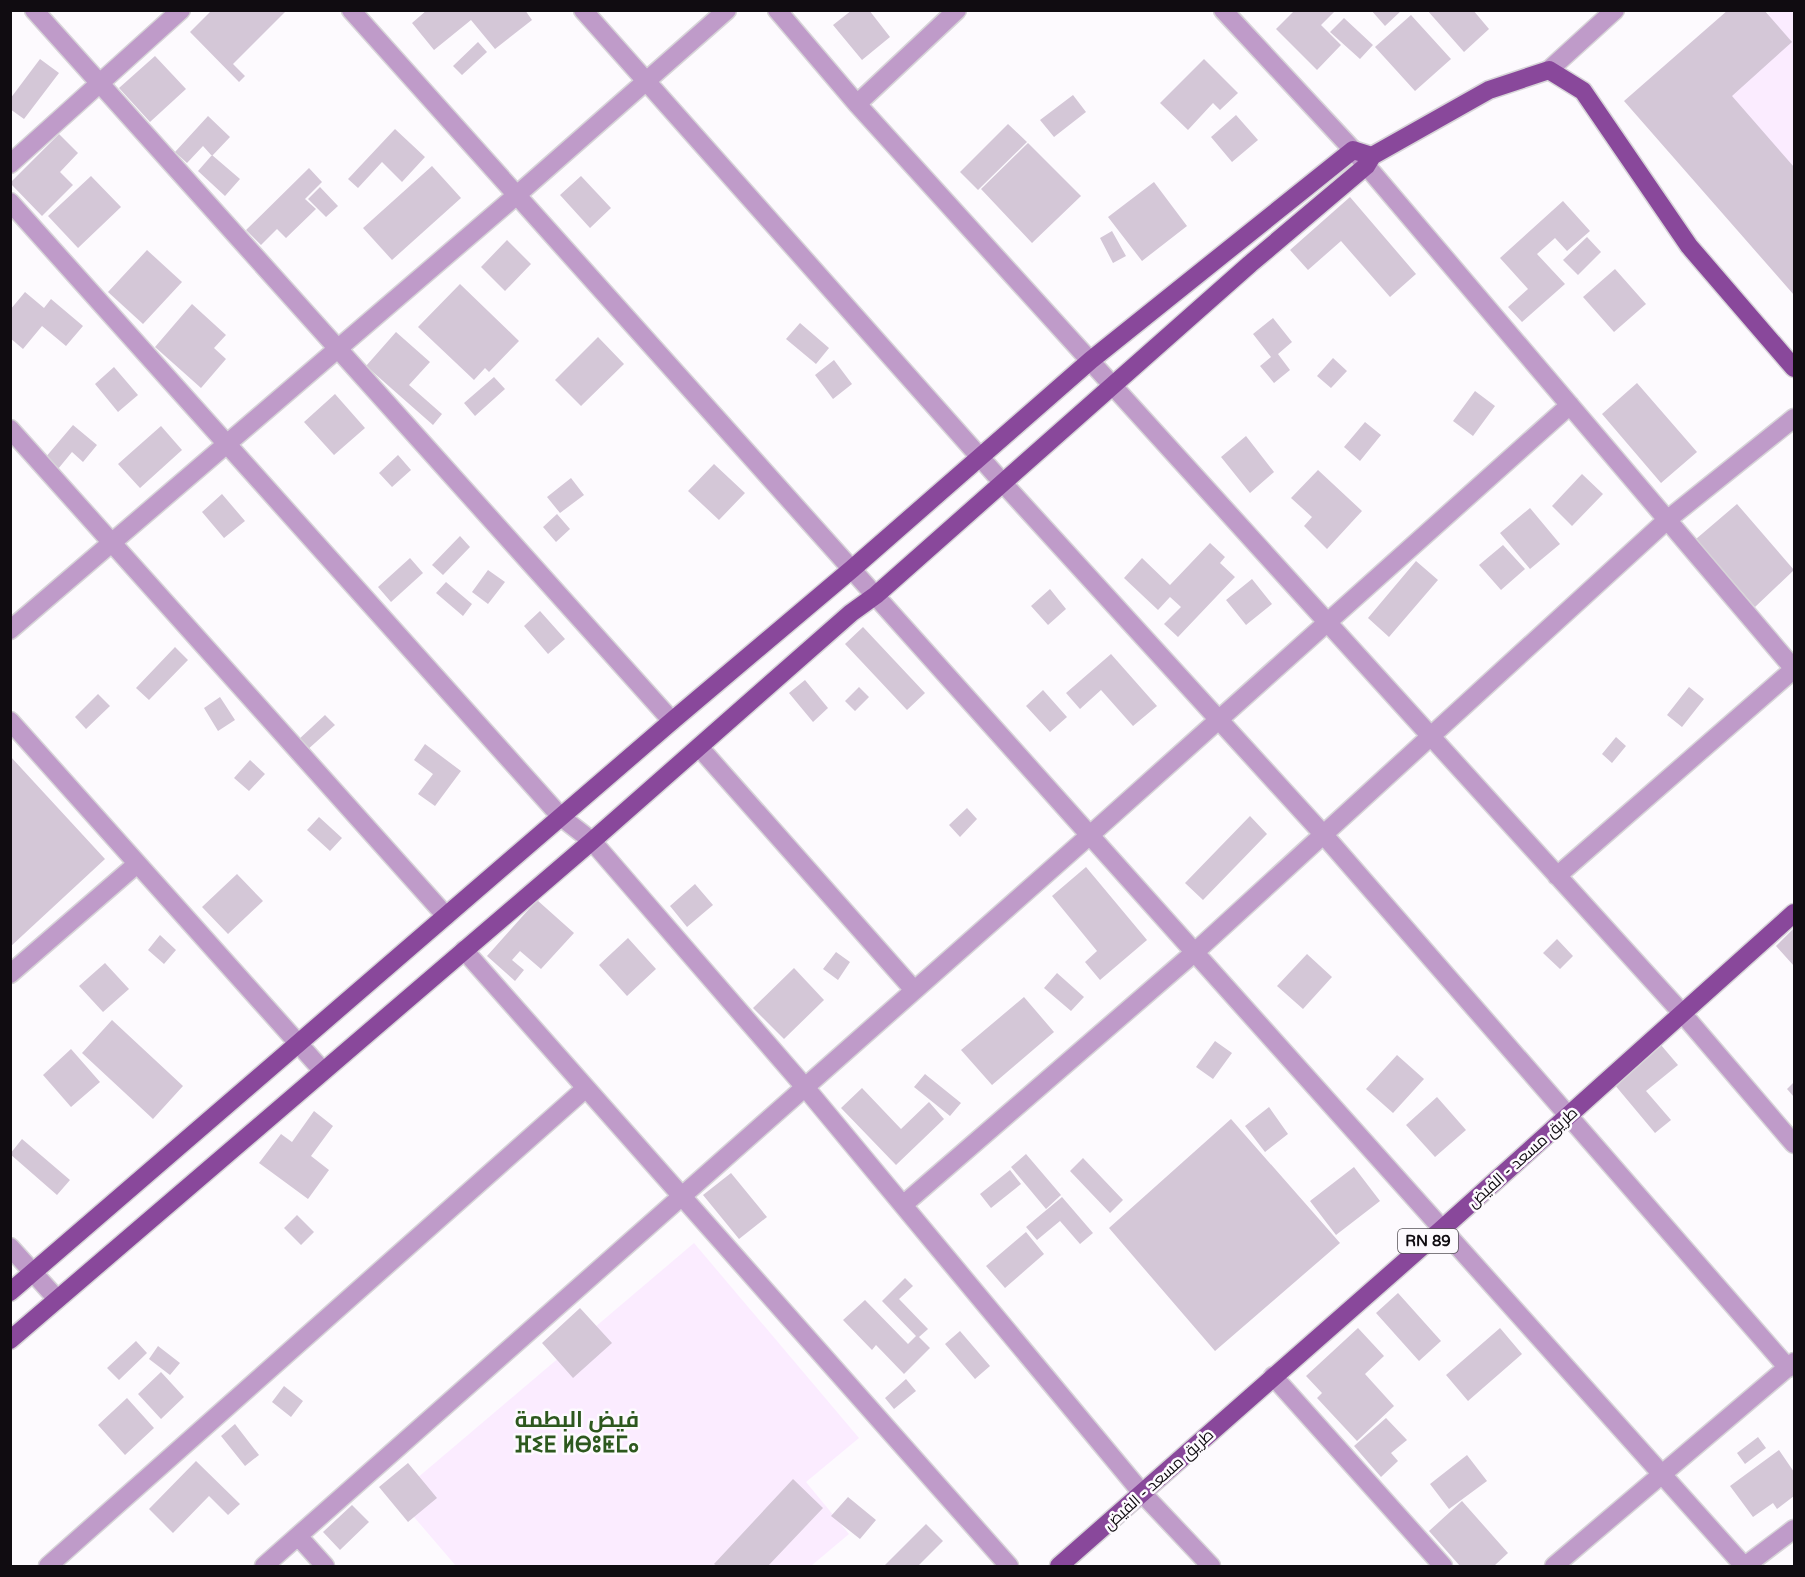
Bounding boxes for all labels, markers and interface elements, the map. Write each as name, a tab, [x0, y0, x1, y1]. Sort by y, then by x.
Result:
street label: طريق مسعد - الفيض	[1463, 1103, 1582, 1213]
road number: RN 89	[1398, 1229, 1458, 1253]
district label: فيض البطمة ⴼⵉⴹ ⵍⴱⵓⵟⵎⴰ	[515, 1407, 639, 1458]
street label: طريق مسعد - الفيض	[1099, 1425, 1218, 1535]

